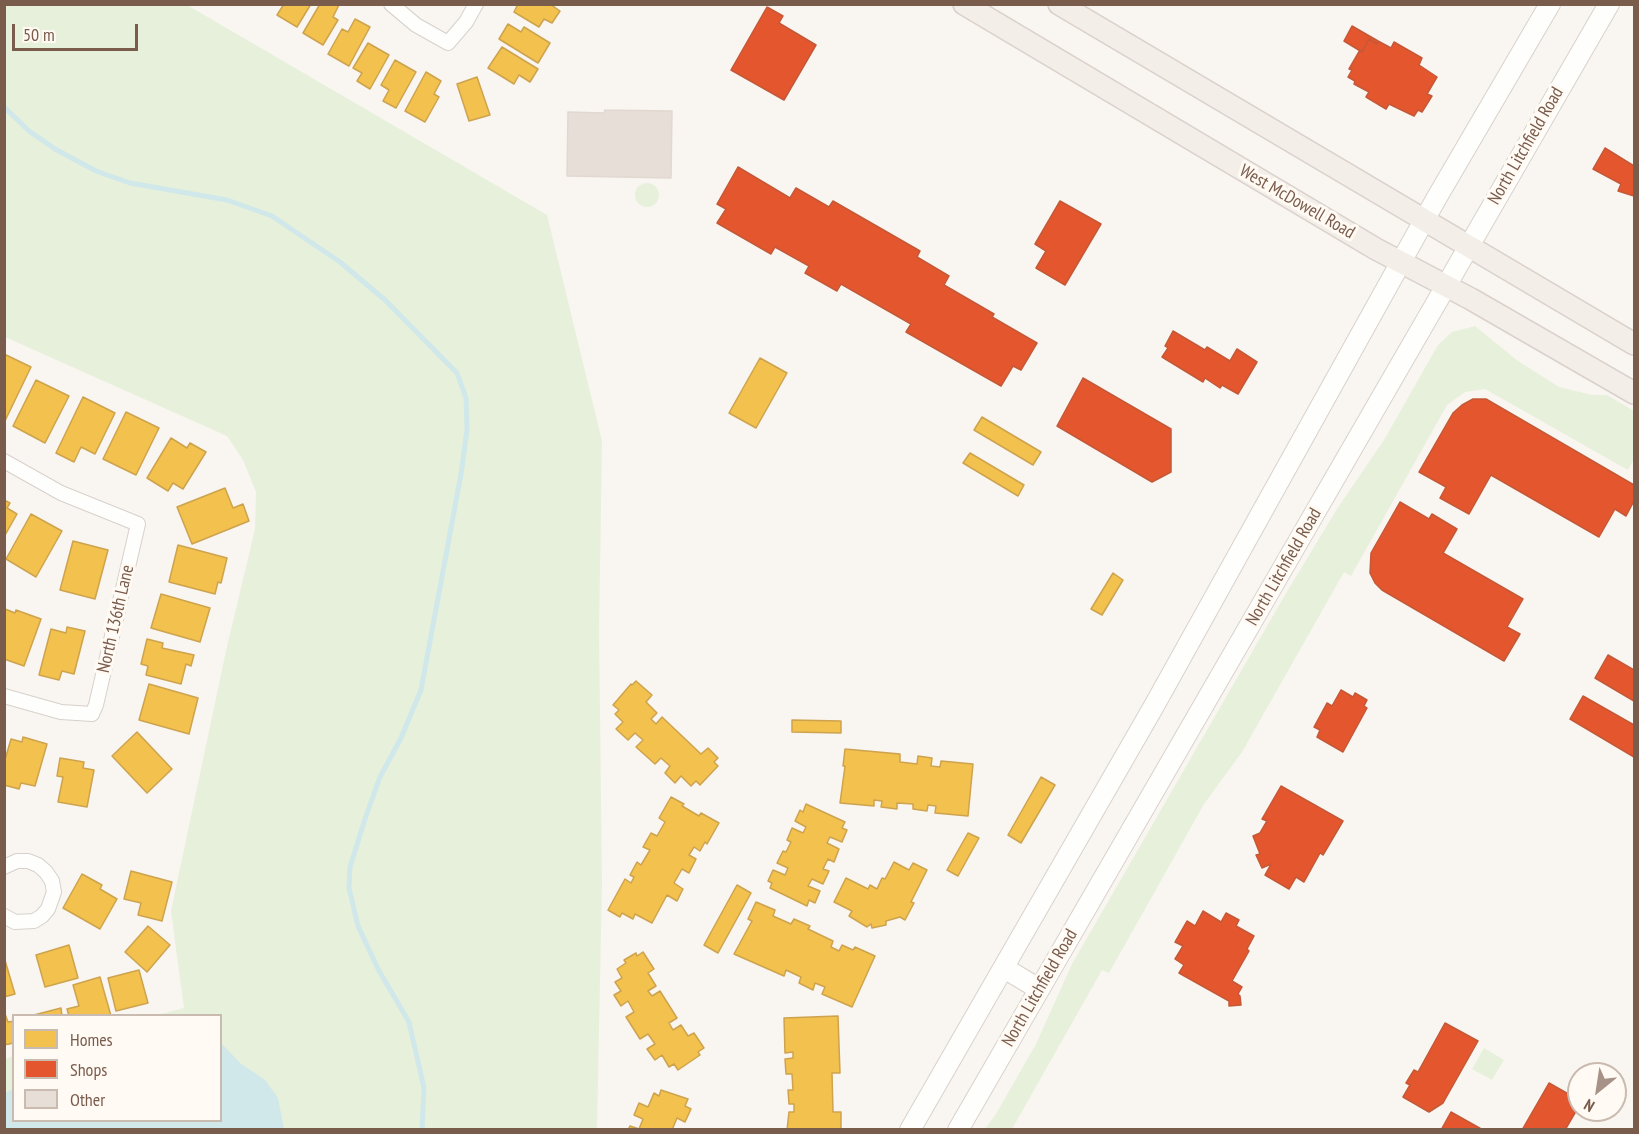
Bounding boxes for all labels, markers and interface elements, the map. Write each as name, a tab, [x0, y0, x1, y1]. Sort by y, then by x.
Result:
scale bar	[15, 12, 141, 50]
text: 50 m	[23, 23, 55, 46]
street label: North Litchfield Road	[1484, 84, 1568, 208]
street label: West McDowell Road	[1236, 160, 1358, 244]
street label: North Litchfield Road	[1242, 505, 1326, 629]
street label: North 136th Lane	[93, 563, 139, 675]
street label: North Litchfield Road	[998, 926, 1082, 1050]
legend	[12, 1014, 222, 1122]
text: Homes	[70, 1028, 113, 1051]
text: Shops	[70, 1058, 107, 1081]
north arrow	[1567, 1062, 1627, 1122]
text: Other	[70, 1088, 105, 1111]
text: N	[1580, 1095, 1598, 1117]

